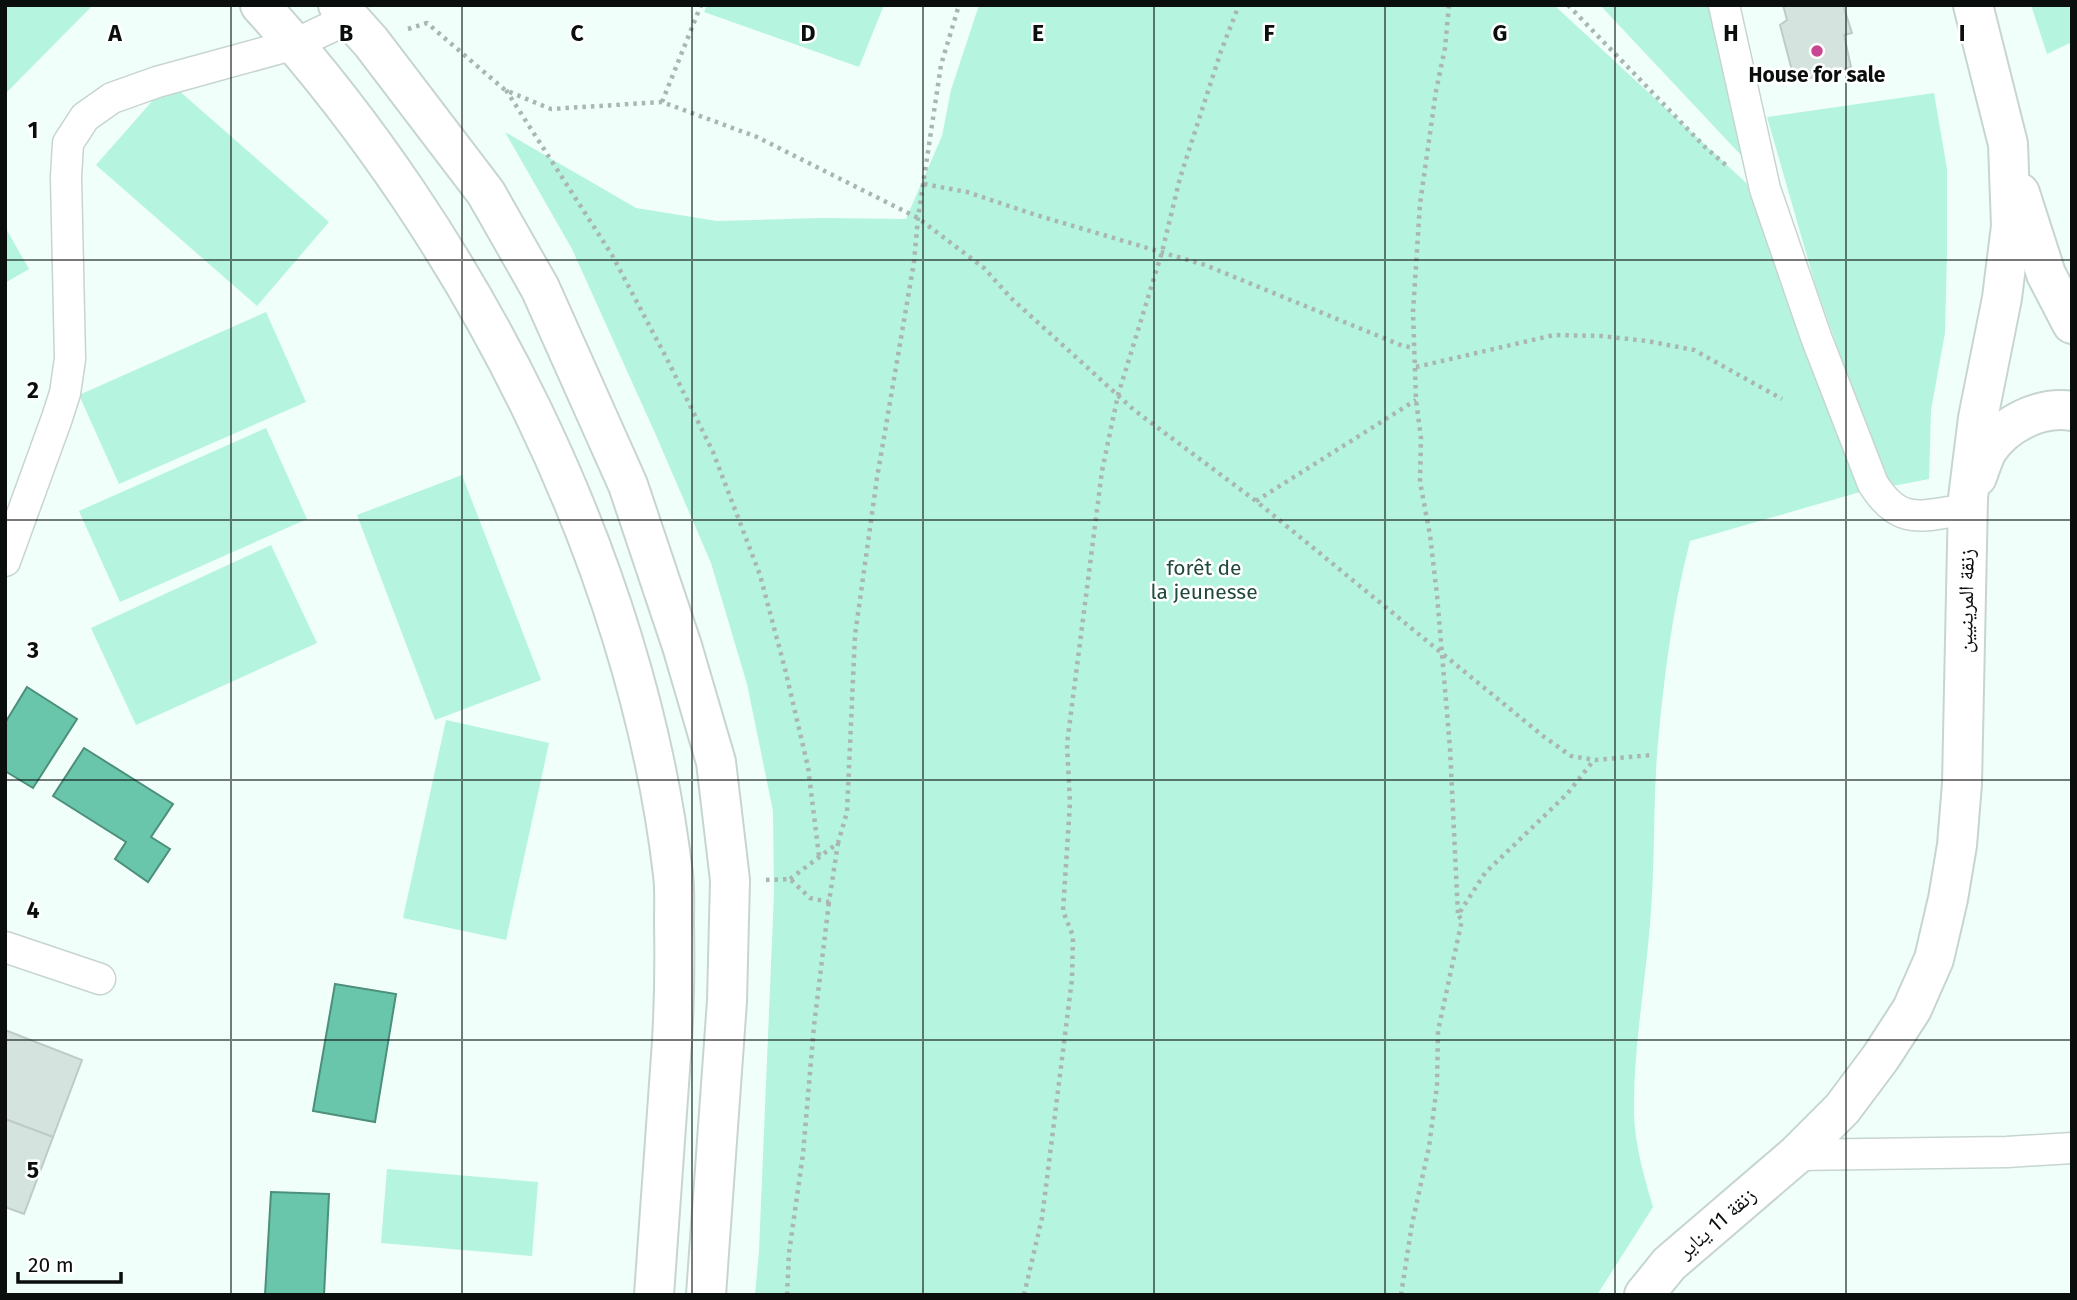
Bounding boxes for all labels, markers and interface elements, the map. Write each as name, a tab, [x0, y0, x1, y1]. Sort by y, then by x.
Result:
text: A	[107, 19, 122, 47]
text: B	[339, 19, 353, 47]
text: C	[570, 19, 584, 47]
text: D	[801, 19, 816, 47]
text: E	[1032, 19, 1044, 47]
text: F	[1263, 19, 1275, 47]
text: G	[1493, 19, 1507, 47]
text: H	[1723, 19, 1739, 47]
text: I	[1959, 19, 1965, 47]
marker: House for sale	[1809, 43, 1825, 59]
place label: House for sale	[1749, 62, 1886, 88]
text: 1	[28, 116, 38, 144]
text: 2	[27, 376, 39, 404]
street label: زنقة المرينيين	[1952, 549, 1980, 653]
park label: forêt de la jeunesse	[1150, 555, 1258, 605]
text: 3	[26, 636, 39, 664]
text: 4	[27, 896, 40, 924]
text: 5	[27, 1156, 39, 1184]
street label: زنقة 11 يناير	[1672, 1182, 1761, 1265]
scale bar	[18, 1240, 121, 1284]
text: 20 m	[28, 1252, 74, 1278]

